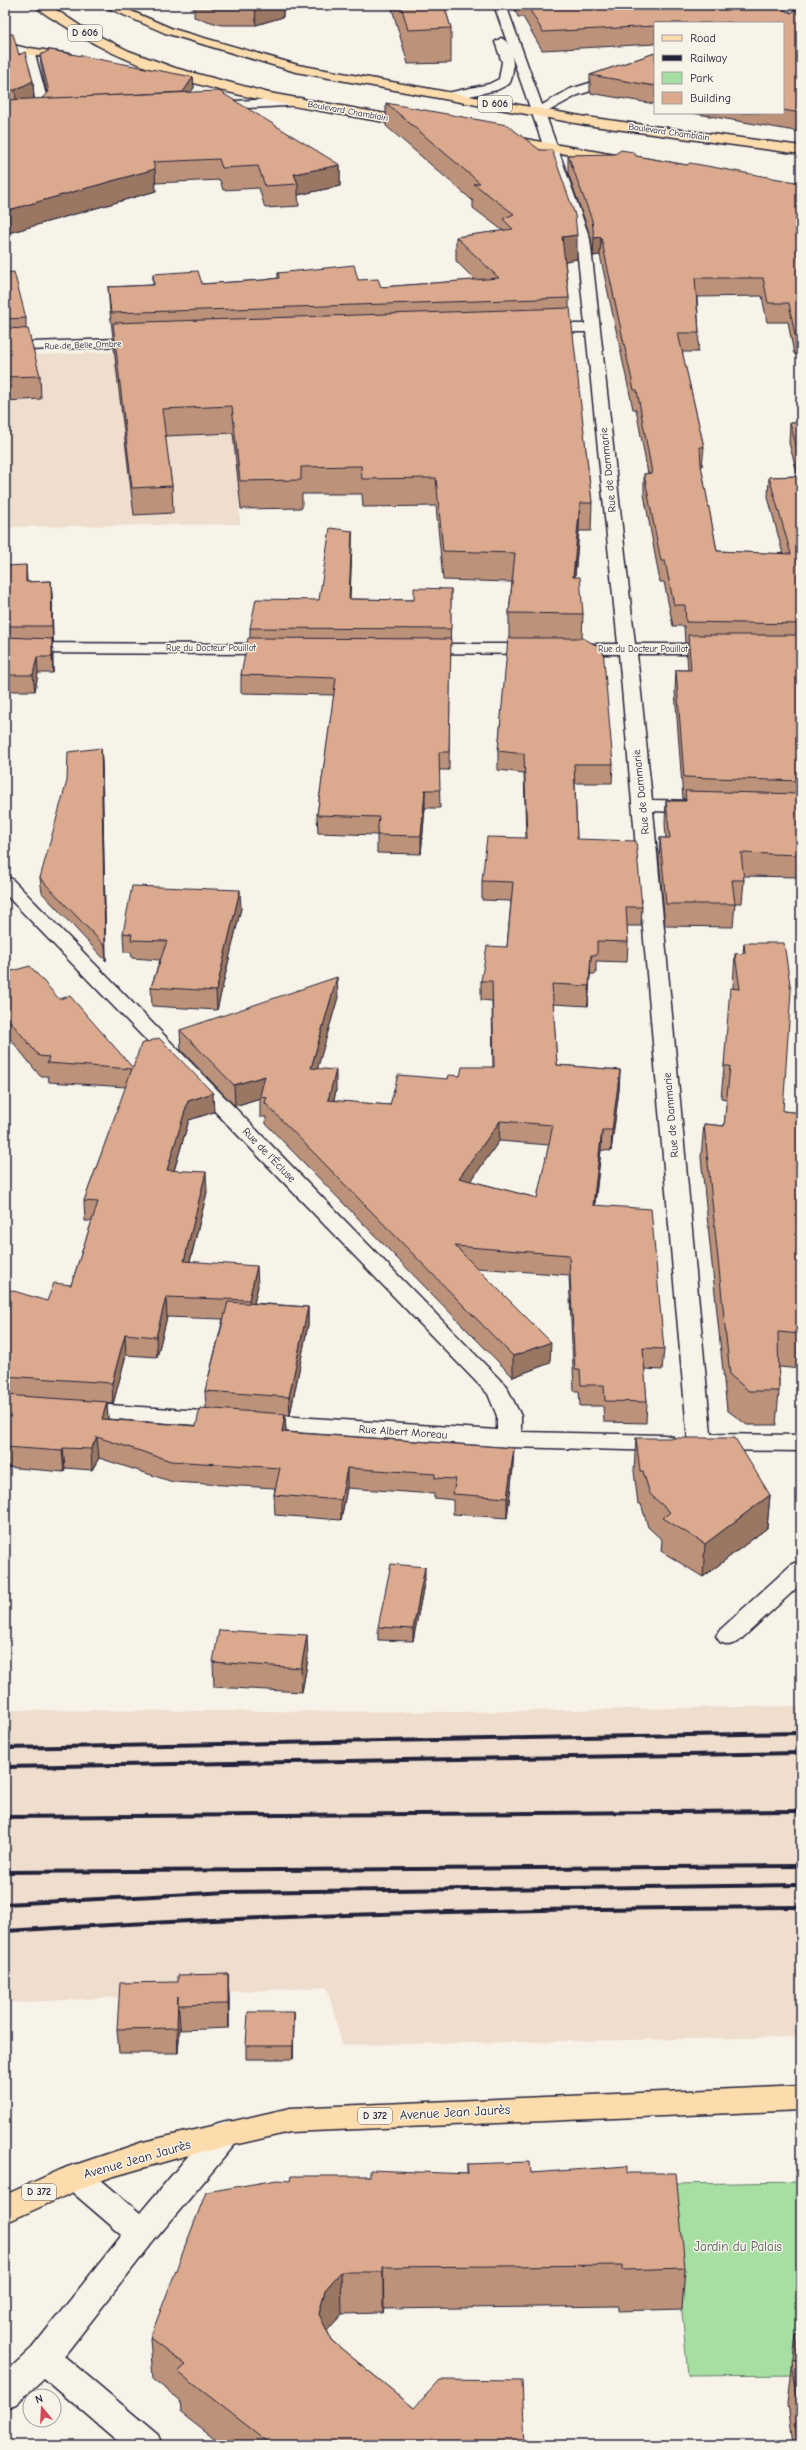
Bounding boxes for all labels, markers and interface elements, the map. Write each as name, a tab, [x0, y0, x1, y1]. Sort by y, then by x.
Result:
legend	[654, 22, 784, 114]
road number: D 606	[68, 25, 102, 41]
text: Road	[690, 31, 716, 45]
text: Railway	[690, 51, 728, 65]
text: Park	[690, 71, 713, 85]
text: Building	[690, 91, 731, 105]
road number: D 606	[478, 96, 512, 112]
street label: Boulevard Chamblain	[307, 99, 389, 123]
street label: Boulevard Chamblain	[628, 121, 710, 143]
street label: Rue de Belle Ombre	[44, 339, 122, 351]
street label: Rue de Dammarie	[597, 426, 619, 513]
street label: Rue du Docteur Pouillot	[166, 643, 256, 653]
street label: Rue du Docteur Pouillot	[598, 644, 688, 654]
street label: Rue de Dammarie	[630, 748, 652, 835]
street label: Rue de Dammarie	[661, 1072, 681, 1158]
street label: Rue de l'Écluse	[240, 1124, 299, 1185]
street label: Rue Albert Moreau	[358, 1422, 448, 1442]
street label: Avenue Jean Jaurès	[399, 2102, 511, 2122]
road number: D 372	[358, 2108, 392, 2124]
street label: Avenue Jean Jaurès	[82, 2137, 192, 2181]
road number: D 372	[22, 2184, 56, 2200]
park label: Jardin du Palais	[694, 2239, 782, 2254]
north arrow	[22, 2388, 62, 2428]
text: N	[34, 2392, 44, 2406]

